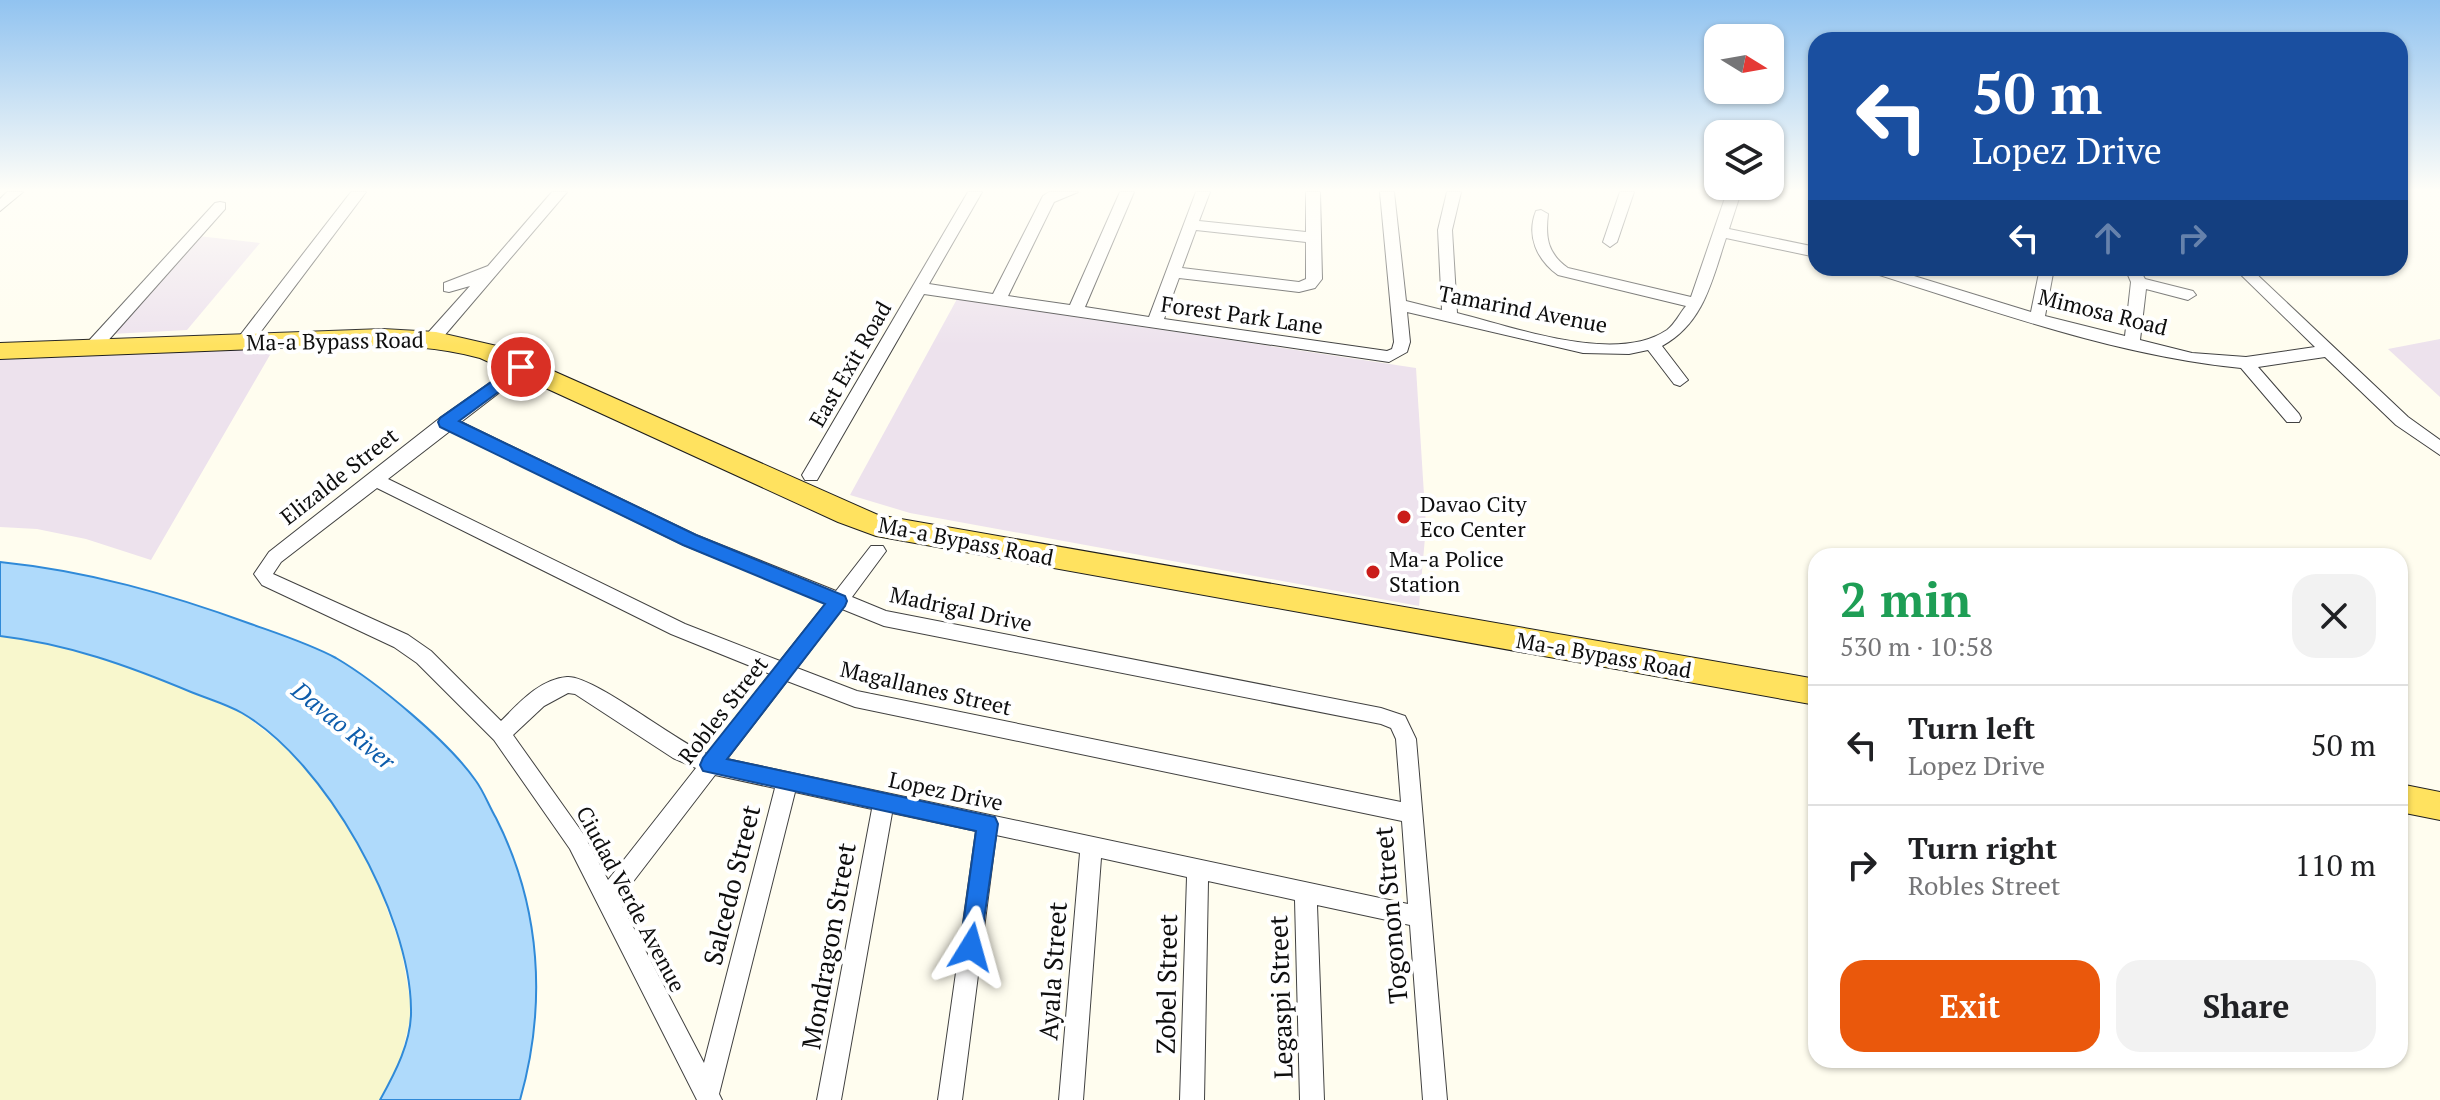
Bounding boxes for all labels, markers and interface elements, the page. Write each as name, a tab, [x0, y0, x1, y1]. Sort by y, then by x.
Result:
north arrow	[1704, 24, 1784, 104]
map controls	[1704, 24, 1784, 200]
text: 50 m	[1972, 56, 2102, 130]
icon: left	[1840, 64, 1944, 168]
button: layers	[1704, 120, 1784, 200]
text: Lopez Drive	[1972, 127, 2162, 174]
icon: left	[2002, 216, 2046, 260]
icon: ahead	[2086, 216, 2130, 260]
icon: right	[2170, 216, 2214, 260]
street label: Tamarind Avenue	[1436, 278, 1610, 339]
street label: Mimosa Road	[2036, 281, 2171, 342]
street label: Forest Park Lane	[1159, 289, 1325, 340]
street label: East Exit Road	[802, 296, 897, 432]
street label: Ma-a Bypass Road	[246, 324, 424, 357]
pin	[487, 333, 555, 401]
icon: arrive	[499, 345, 543, 389]
street label: Elizalde Street	[274, 421, 404, 531]
place label: Davao City Eco Center	[1420, 489, 1527, 543]
marker: Davao City Eco Center	[1395, 508, 1413, 526]
street label: Ma-a Bypass Road	[876, 509, 1056, 572]
place label: Ma-a Police Station	[1389, 544, 1504, 598]
marker: Ma-a Police Station	[1364, 563, 1382, 581]
text: 2 min	[1840, 567, 1971, 631]
button: close	[2292, 574, 2376, 658]
street label: Madrigal Drive	[887, 579, 1035, 638]
street label: Ma-a Bypass Road	[1514, 625, 1694, 684]
text: 530 m · 10:58	[1840, 629, 1993, 663]
street label: Robles Street	[671, 650, 774, 769]
street label: Magallanes Street	[838, 654, 1015, 721]
water label: Davao River	[285, 673, 403, 778]
text: Turn left	[1908, 708, 2035, 748]
icon: left	[1840, 723, 1884, 767]
text: 50 m	[2311, 725, 2376, 765]
text: Lopez Drive	[1908, 748, 2045, 782]
street label: Lopez Drive	[886, 764, 1006, 817]
street label: Ciudad Verde Avenue	[570, 801, 693, 997]
street label: Salcedo Street	[695, 801, 767, 968]
street label: Togonon Street	[1365, 825, 1415, 1005]
text: Turn right	[1908, 828, 2057, 868]
street label: Mondragon Street	[793, 840, 863, 1052]
icon: right	[1840, 843, 1884, 887]
text: 110 m	[2295, 845, 2376, 885]
text: Robles Street	[1908, 868, 2060, 902]
street label: Ayala Street	[1030, 900, 1074, 1041]
position arrow	[929, 905, 1013, 989]
street label: Zobel Street	[1148, 913, 1184, 1054]
street label: Legaspi Street	[1260, 914, 1300, 1079]
button: Exit	[1840, 960, 2100, 1052]
button: Share	[2116, 960, 2376, 1052]

